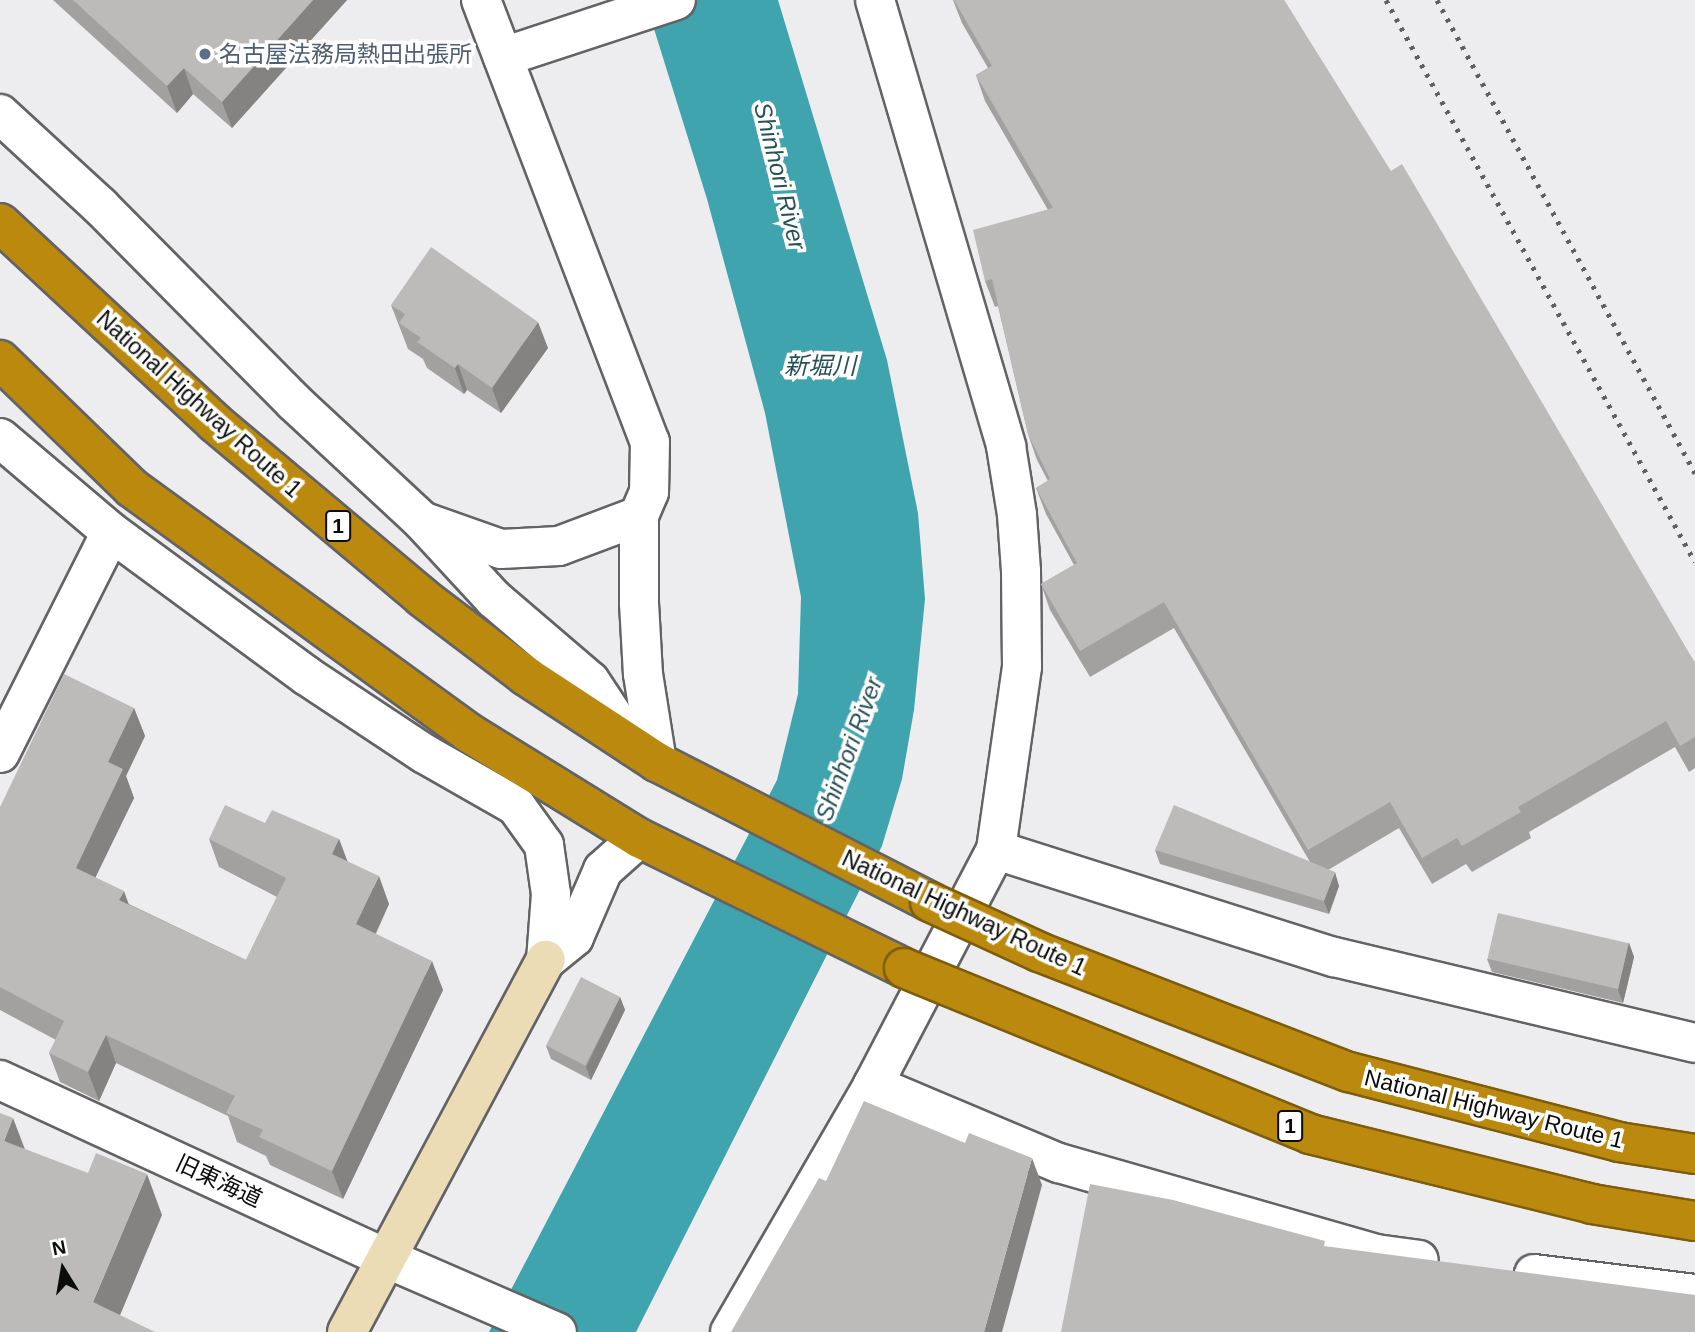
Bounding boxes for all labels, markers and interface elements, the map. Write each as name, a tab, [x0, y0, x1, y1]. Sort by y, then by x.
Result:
place label: 名古屋法務局熱田出張所	[219, 40, 472, 68]
marker: 名古屋法務局熱田出張所	[197, 46, 213, 62]
water label: Shinhori River	[748, 99, 812, 253]
street label: National Highway Route 1	[91, 305, 307, 503]
water label: 新堀川	[784, 352, 856, 380]
road number: 1	[324, 508, 352, 544]
water label: Shinhori River	[810, 673, 888, 825]
street label: National Highway Route 1	[838, 844, 1090, 982]
street label: National Highway Route 1	[1362, 1063, 1626, 1155]
road number: 1	[1276, 1108, 1304, 1144]
street label: 旧東海道	[171, 1149, 267, 1213]
north arrow	[28, 1234, 98, 1304]
text: N	[50, 1236, 68, 1260]

